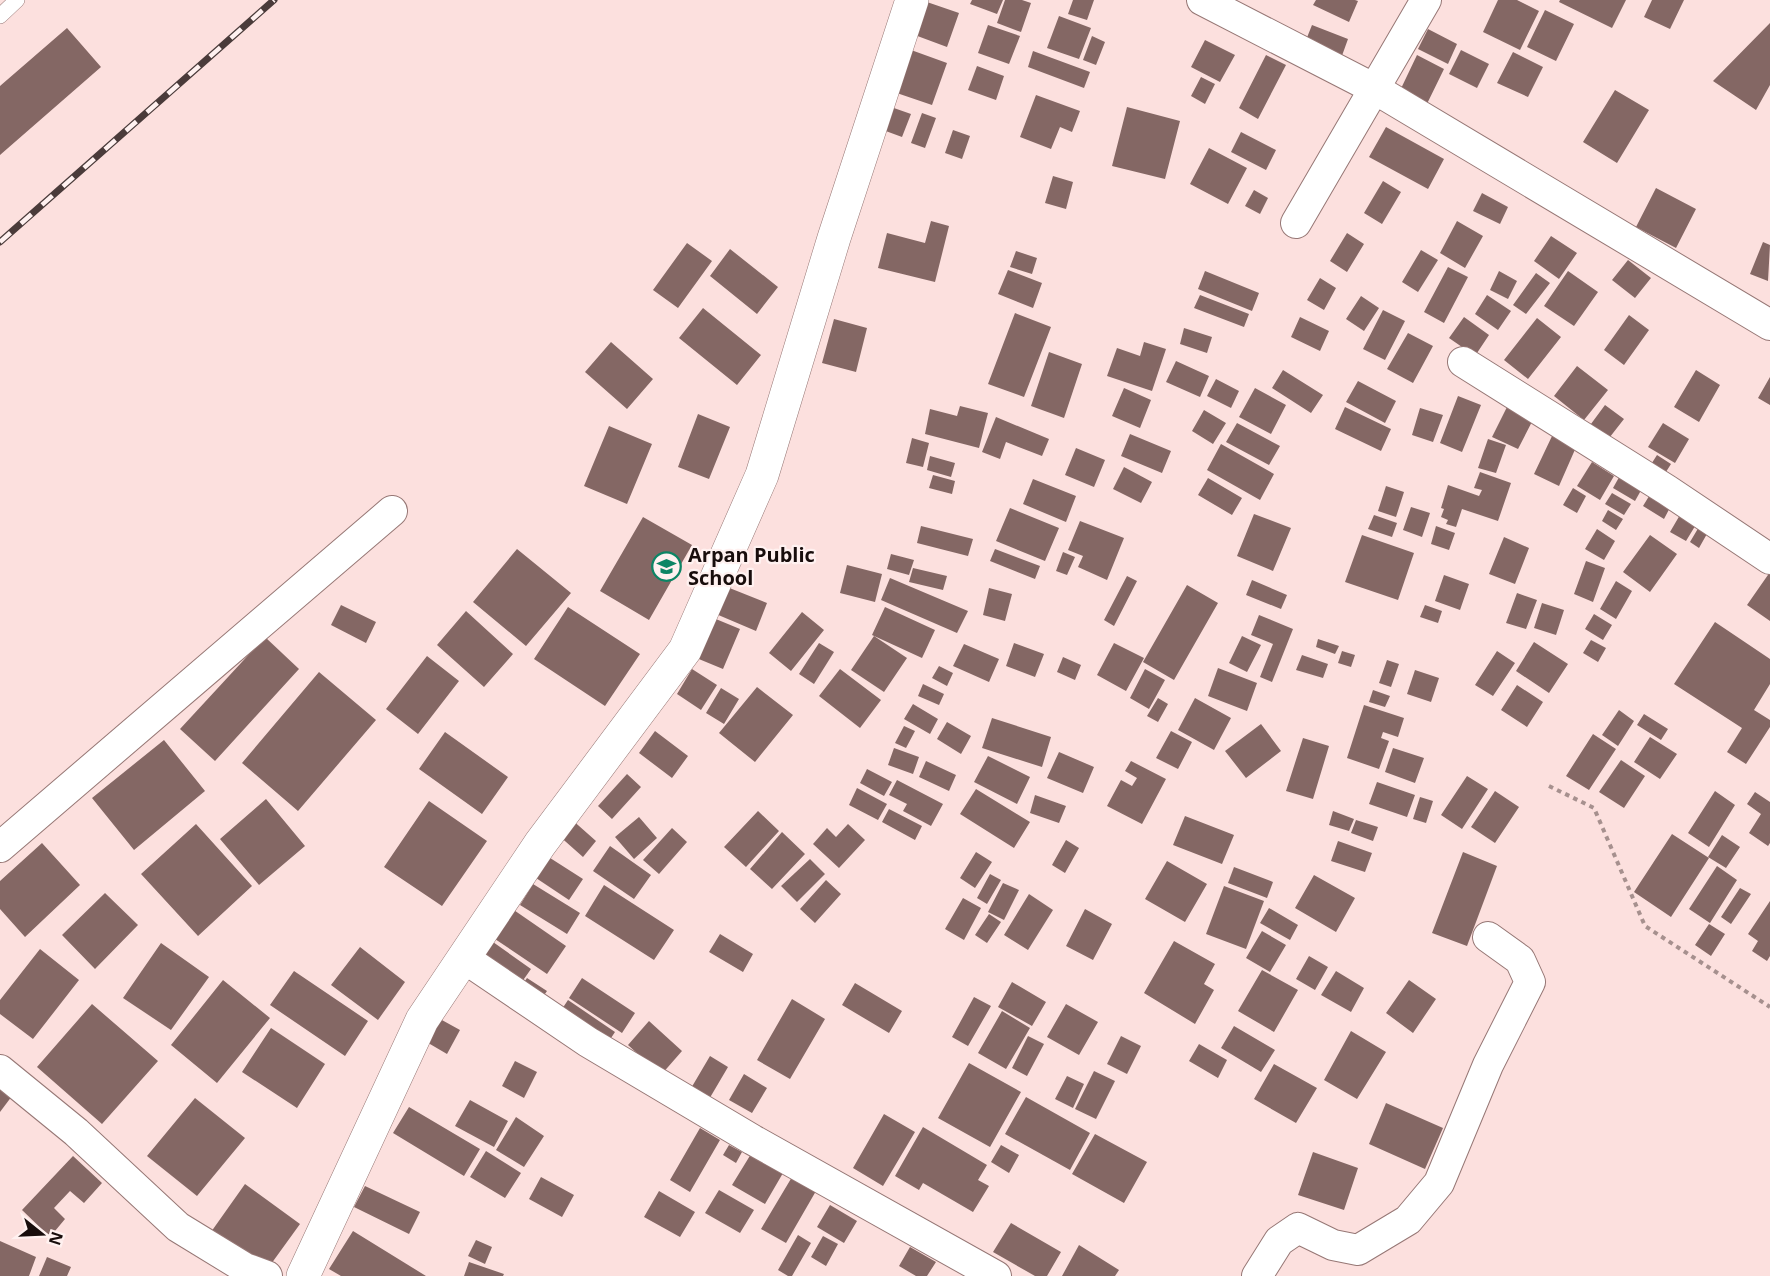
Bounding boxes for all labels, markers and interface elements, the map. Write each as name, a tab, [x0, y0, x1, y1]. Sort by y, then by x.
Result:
place label: Arpan Public School	[688, 541, 815, 591]
school or university icon: Arpan Public School	[651, 550, 683, 582]
north arrow	[12, 1204, 72, 1264]
text: N	[44, 1229, 69, 1248]

